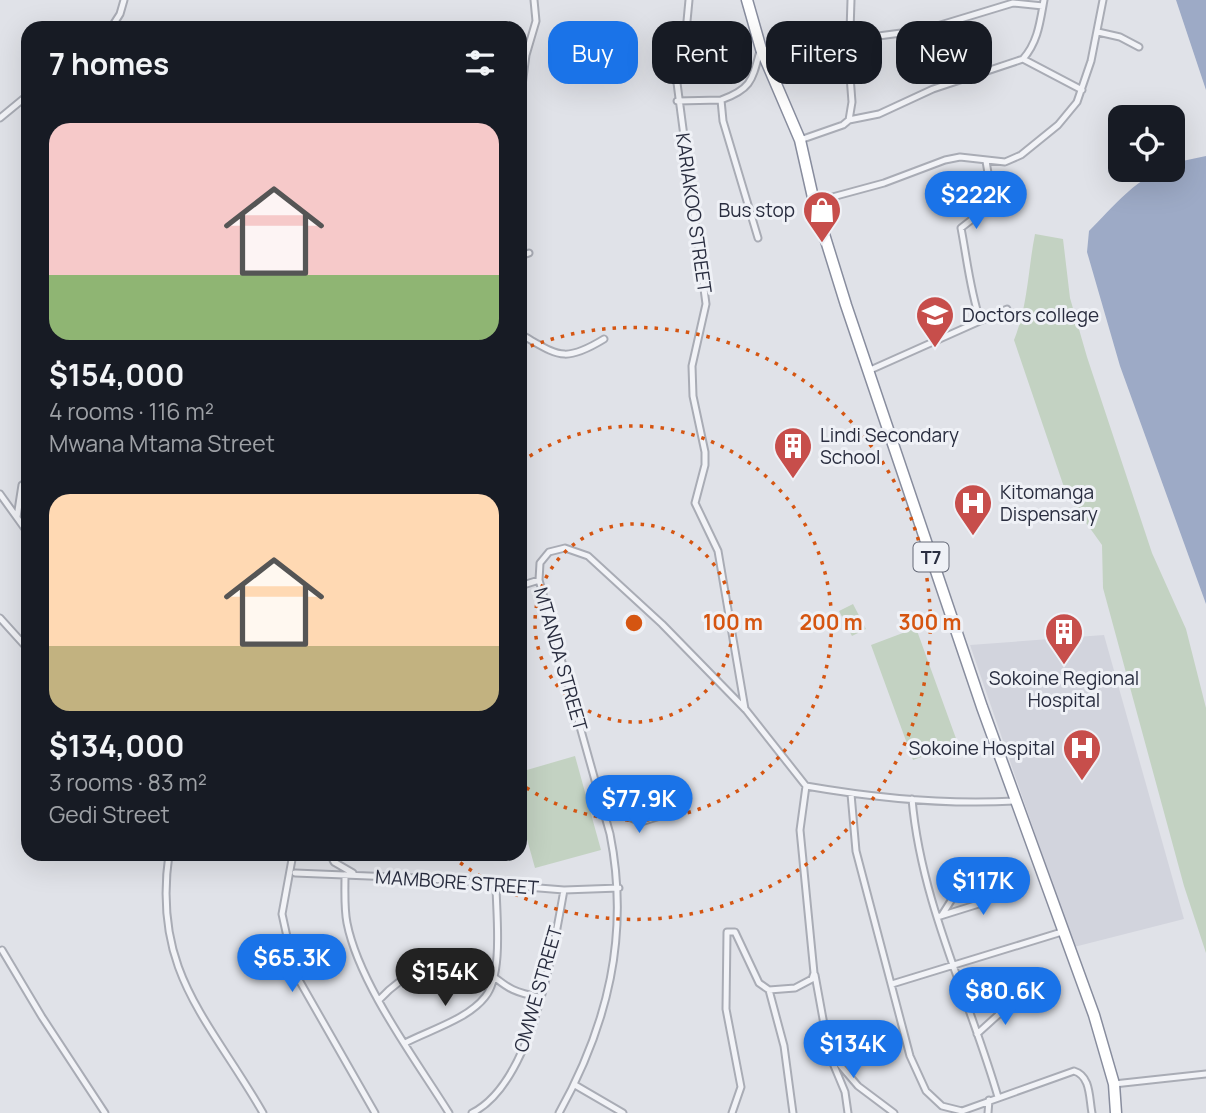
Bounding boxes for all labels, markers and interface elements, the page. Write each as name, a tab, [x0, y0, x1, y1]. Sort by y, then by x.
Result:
chip: Buy	[548, 21, 638, 84]
chip: Rent	[652, 21, 752, 84]
chip: Filters	[766, 21, 882, 84]
chip: New	[896, 21, 992, 84]
text: 7 homes	[49, 43, 169, 84]
icon: filters	[461, 44, 499, 82]
map controls	[1108, 105, 1185, 182]
button: locate	[1108, 105, 1185, 182]
street label: KARIAKOO STREET	[670, 131, 718, 296]
icon: home	[211, 168, 337, 294]
pin: $222K	[927, 172, 1025, 231]
text: $222K	[941, 178, 1011, 210]
shop icon: Bus stop	[801, 189, 843, 244]
place label: Bus stop	[719, 197, 795, 223]
school or university icon: Doctors college	[914, 294, 956, 349]
place label: Doctors college	[962, 302, 1099, 328]
text: $154,000	[49, 354, 185, 395]
text: 4 rooms · 116 m²	[49, 395, 214, 427]
place label: Lindi Secondary School	[820, 422, 959, 470]
building icon: Lindi Secondary School	[772, 425, 814, 480]
text: Mwana Mtama Street	[49, 427, 275, 459]
place label: Kitomanga Dispensary	[1000, 479, 1098, 527]
hospital icon: Kitomanga Dispensary	[952, 482, 994, 537]
icon: home	[211, 539, 337, 665]
road number: T7	[914, 542, 948, 572]
street label: MTANDA STREET	[528, 584, 594, 734]
text: 100 m	[703, 608, 763, 636]
text: 200 m	[799, 608, 863, 636]
text: 300 m	[899, 608, 961, 636]
centre of rings	[622, 611, 646, 635]
building icon: Sokoine Regional Hospital	[1043, 611, 1085, 666]
place label: Sokoine Regional Hospital	[989, 665, 1139, 713]
text: $134,000	[49, 725, 184, 766]
hospital icon: Sokoine Hospital	[1061, 727, 1103, 782]
place label: Sokoine Hospital	[909, 735, 1055, 761]
text: 3 rooms · 83 m²	[49, 766, 207, 798]
pin: $77.9K	[582, 776, 696, 835]
text: $77.9K	[602, 782, 676, 814]
text: Gedi Street	[49, 798, 170, 830]
pin: $117K	[934, 858, 1032, 917]
street label: MAMBORE STREET	[374, 863, 540, 901]
text: $117K	[952, 864, 1014, 896]
street label: OMWE STREET	[508, 922, 569, 1055]
pin: $65.3K	[235, 934, 349, 994]
text: $65.3K	[253, 941, 331, 973]
pin: $154K	[396, 948, 494, 1008]
text: $154K	[412, 955, 478, 987]
pin: $80.6K	[948, 968, 1062, 1027]
text: $80.6K	[965, 974, 1045, 1006]
pin: $134K	[804, 1020, 902, 1080]
text: $134K	[820, 1027, 886, 1059]

